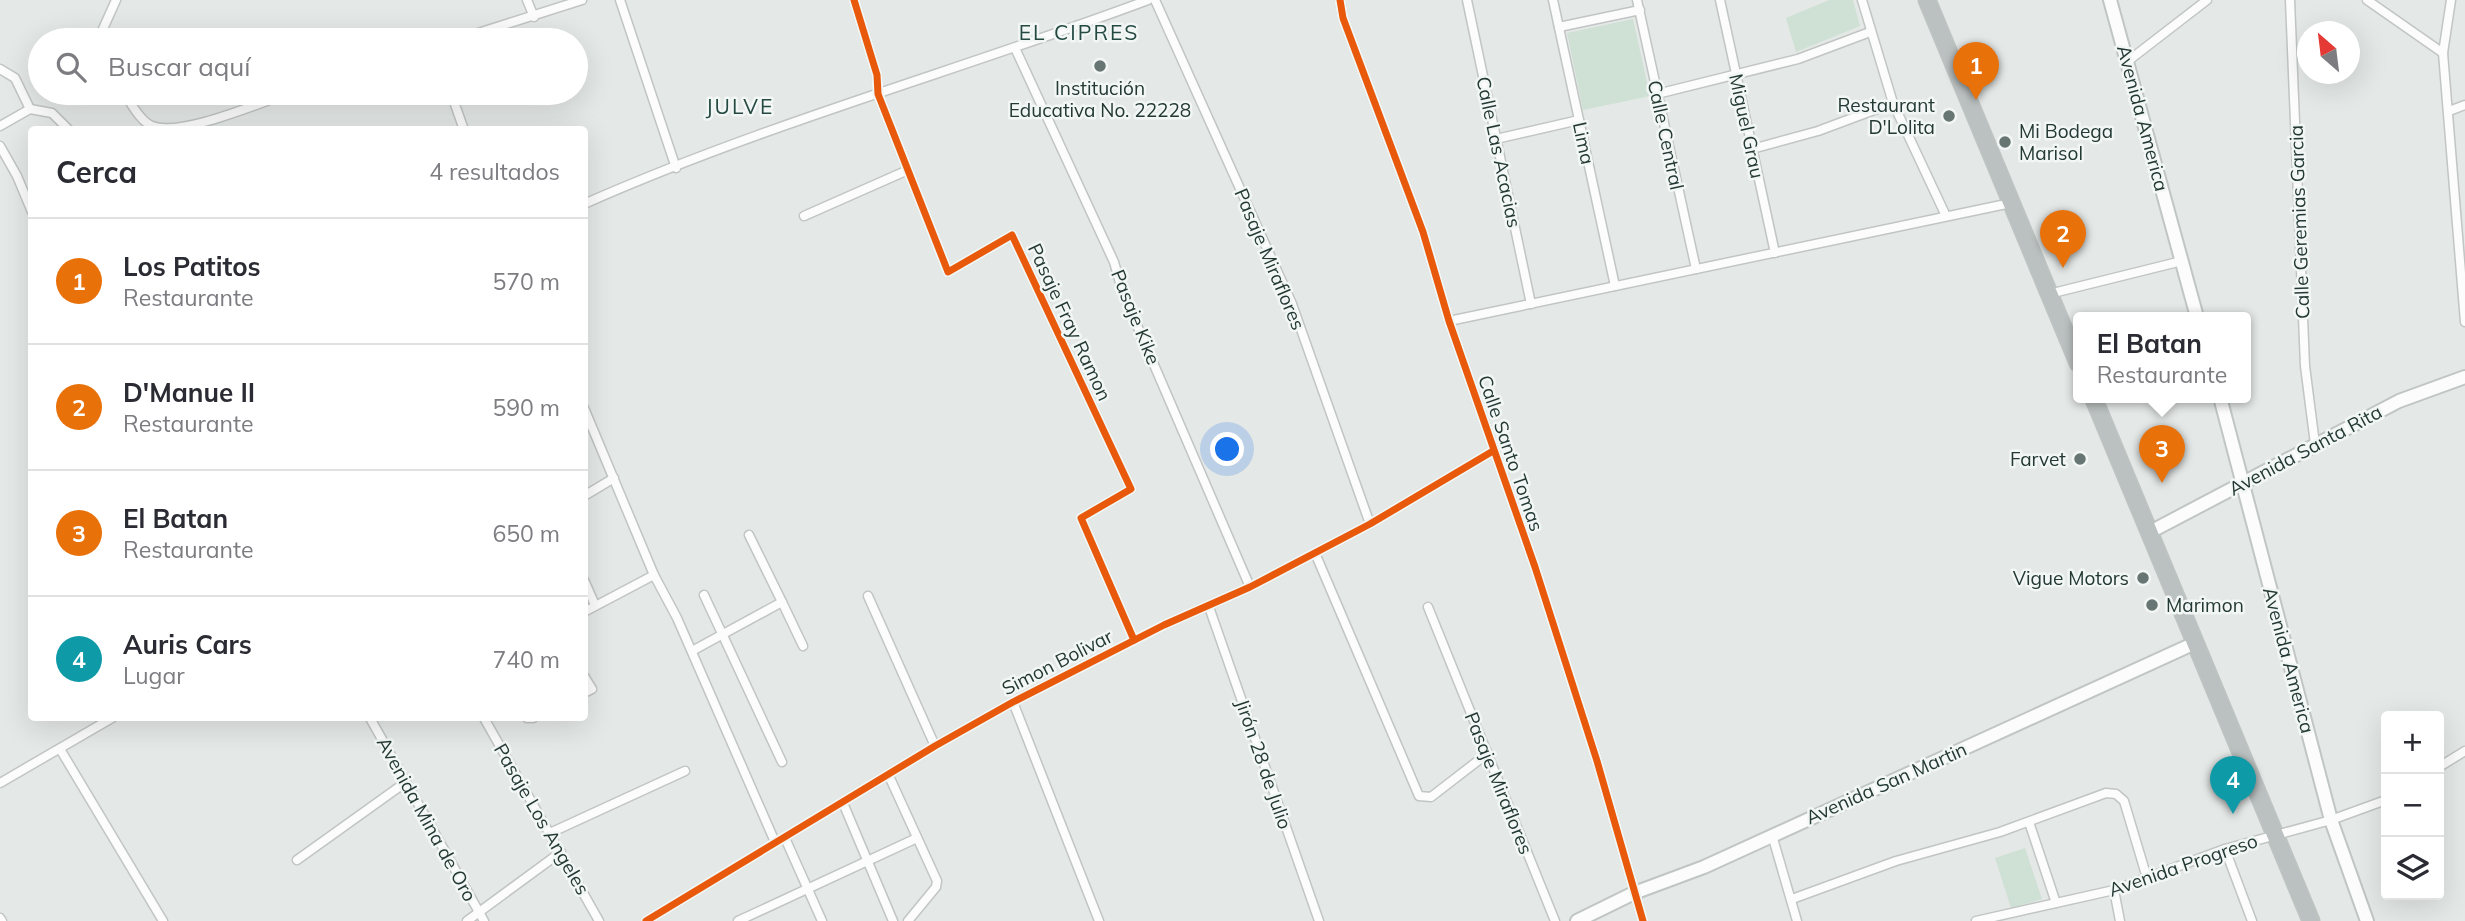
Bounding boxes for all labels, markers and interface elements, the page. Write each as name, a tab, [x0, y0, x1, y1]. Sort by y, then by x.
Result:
district label: EL CIPRES	[1019, 19, 1139, 45]
north arrow	[2297, 21, 2360, 84]
search box	[28, 28, 588, 105]
pin: 1	[1953, 42, 1999, 100]
street label: Avenida America	[2112, 42, 2174, 194]
icon: search	[52, 48, 90, 86]
text: Buscar aquí	[108, 50, 251, 83]
marker: Institución Educativa No. 22228	[1092, 58, 1108, 74]
street label: Miguel Grau	[1724, 72, 1770, 180]
street label: Calle Las Acacias	[1471, 74, 1527, 230]
place label: Institución Educativa No. 22228	[1009, 76, 1191, 122]
street label: Calle Central	[1643, 78, 1689, 192]
district label: JULVE	[706, 93, 774, 119]
place label: Restaurant D'Lolita	[1837, 93, 1935, 139]
marker: Restaurant D'Lolita	[1941, 108, 1957, 124]
street label: Lima	[1568, 119, 1600, 167]
place label: Mi Bodega Marisol	[2019, 119, 2113, 165]
street label: Calle Geremias Garcia	[2284, 125, 2314, 319]
marker: Mi Bodega Marisol	[1997, 134, 2013, 150]
text: Cerca	[56, 153, 137, 191]
text: 4 resultados	[429, 157, 560, 186]
street label: Pasaje Miraflores	[1229, 185, 1311, 333]
pin: 2	[2040, 210, 2086, 268]
street label: Pasaje Fray Ramon	[1023, 240, 1117, 404]
text: Los Patitos	[123, 250, 261, 283]
street label: Pasaje Kike	[1106, 266, 1166, 368]
text: 1	[72, 267, 86, 296]
text: 570 m	[492, 267, 560, 296]
text: Restaurante	[123, 283, 254, 312]
popup	[2073, 312, 2251, 403]
text: El Batan	[2097, 327, 2202, 360]
text: Restaurante	[2097, 360, 2227, 389]
street label: Calle Santo Tomas	[1473, 372, 1549, 534]
text: D'Manue II	[123, 376, 255, 409]
text: 2	[72, 393, 86, 422]
text: 590 m	[492, 393, 560, 422]
street label: Avenida Santa Rita	[2224, 399, 2386, 501]
text: Restaurante	[123, 409, 254, 438]
pin: 3	[2139, 425, 2185, 483]
your location	[1210, 432, 1244, 466]
place label: Farvet	[2010, 447, 2066, 471]
marker: Farvet	[2072, 451, 2088, 467]
text: El Batan	[123, 502, 228, 535]
text: 3	[72, 519, 86, 548]
text: 650 m	[492, 519, 560, 548]
text: Restaurante	[123, 535, 254, 564]
place label: Vigue Motors	[2013, 566, 2129, 590]
marker: Vigue Motors	[2135, 570, 2151, 586]
street label: Avenida America	[2258, 584, 2320, 736]
place label: Marimon	[2166, 593, 2244, 617]
marker: Marimon	[2144, 597, 2160, 613]
street label: Simon Bolivar	[998, 624, 1116, 700]
text: Auris Cars	[123, 628, 252, 661]
text: 4	[72, 645, 86, 674]
text: 740 m	[492, 645, 560, 674]
text: Lugar	[123, 661, 185, 690]
street label: Jirón 28 de Julio	[1231, 696, 1297, 832]
street label: Pasaje Miraflores	[1460, 708, 1538, 858]
map controls	[2381, 711, 2444, 900]
button: +	[2381, 711, 2444, 774]
street label: Avenida Mina de Oro	[372, 733, 482, 905]
street label: Avenida San Martin	[1802, 737, 1970, 829]
street label: Pasaje Los Angeles	[489, 739, 595, 899]
pin: 4	[2210, 756, 2256, 814]
button: −	[2381, 774, 2444, 837]
street label: Avenida Progreso	[2105, 828, 2261, 902]
button: layers	[2381, 837, 2444, 900]

